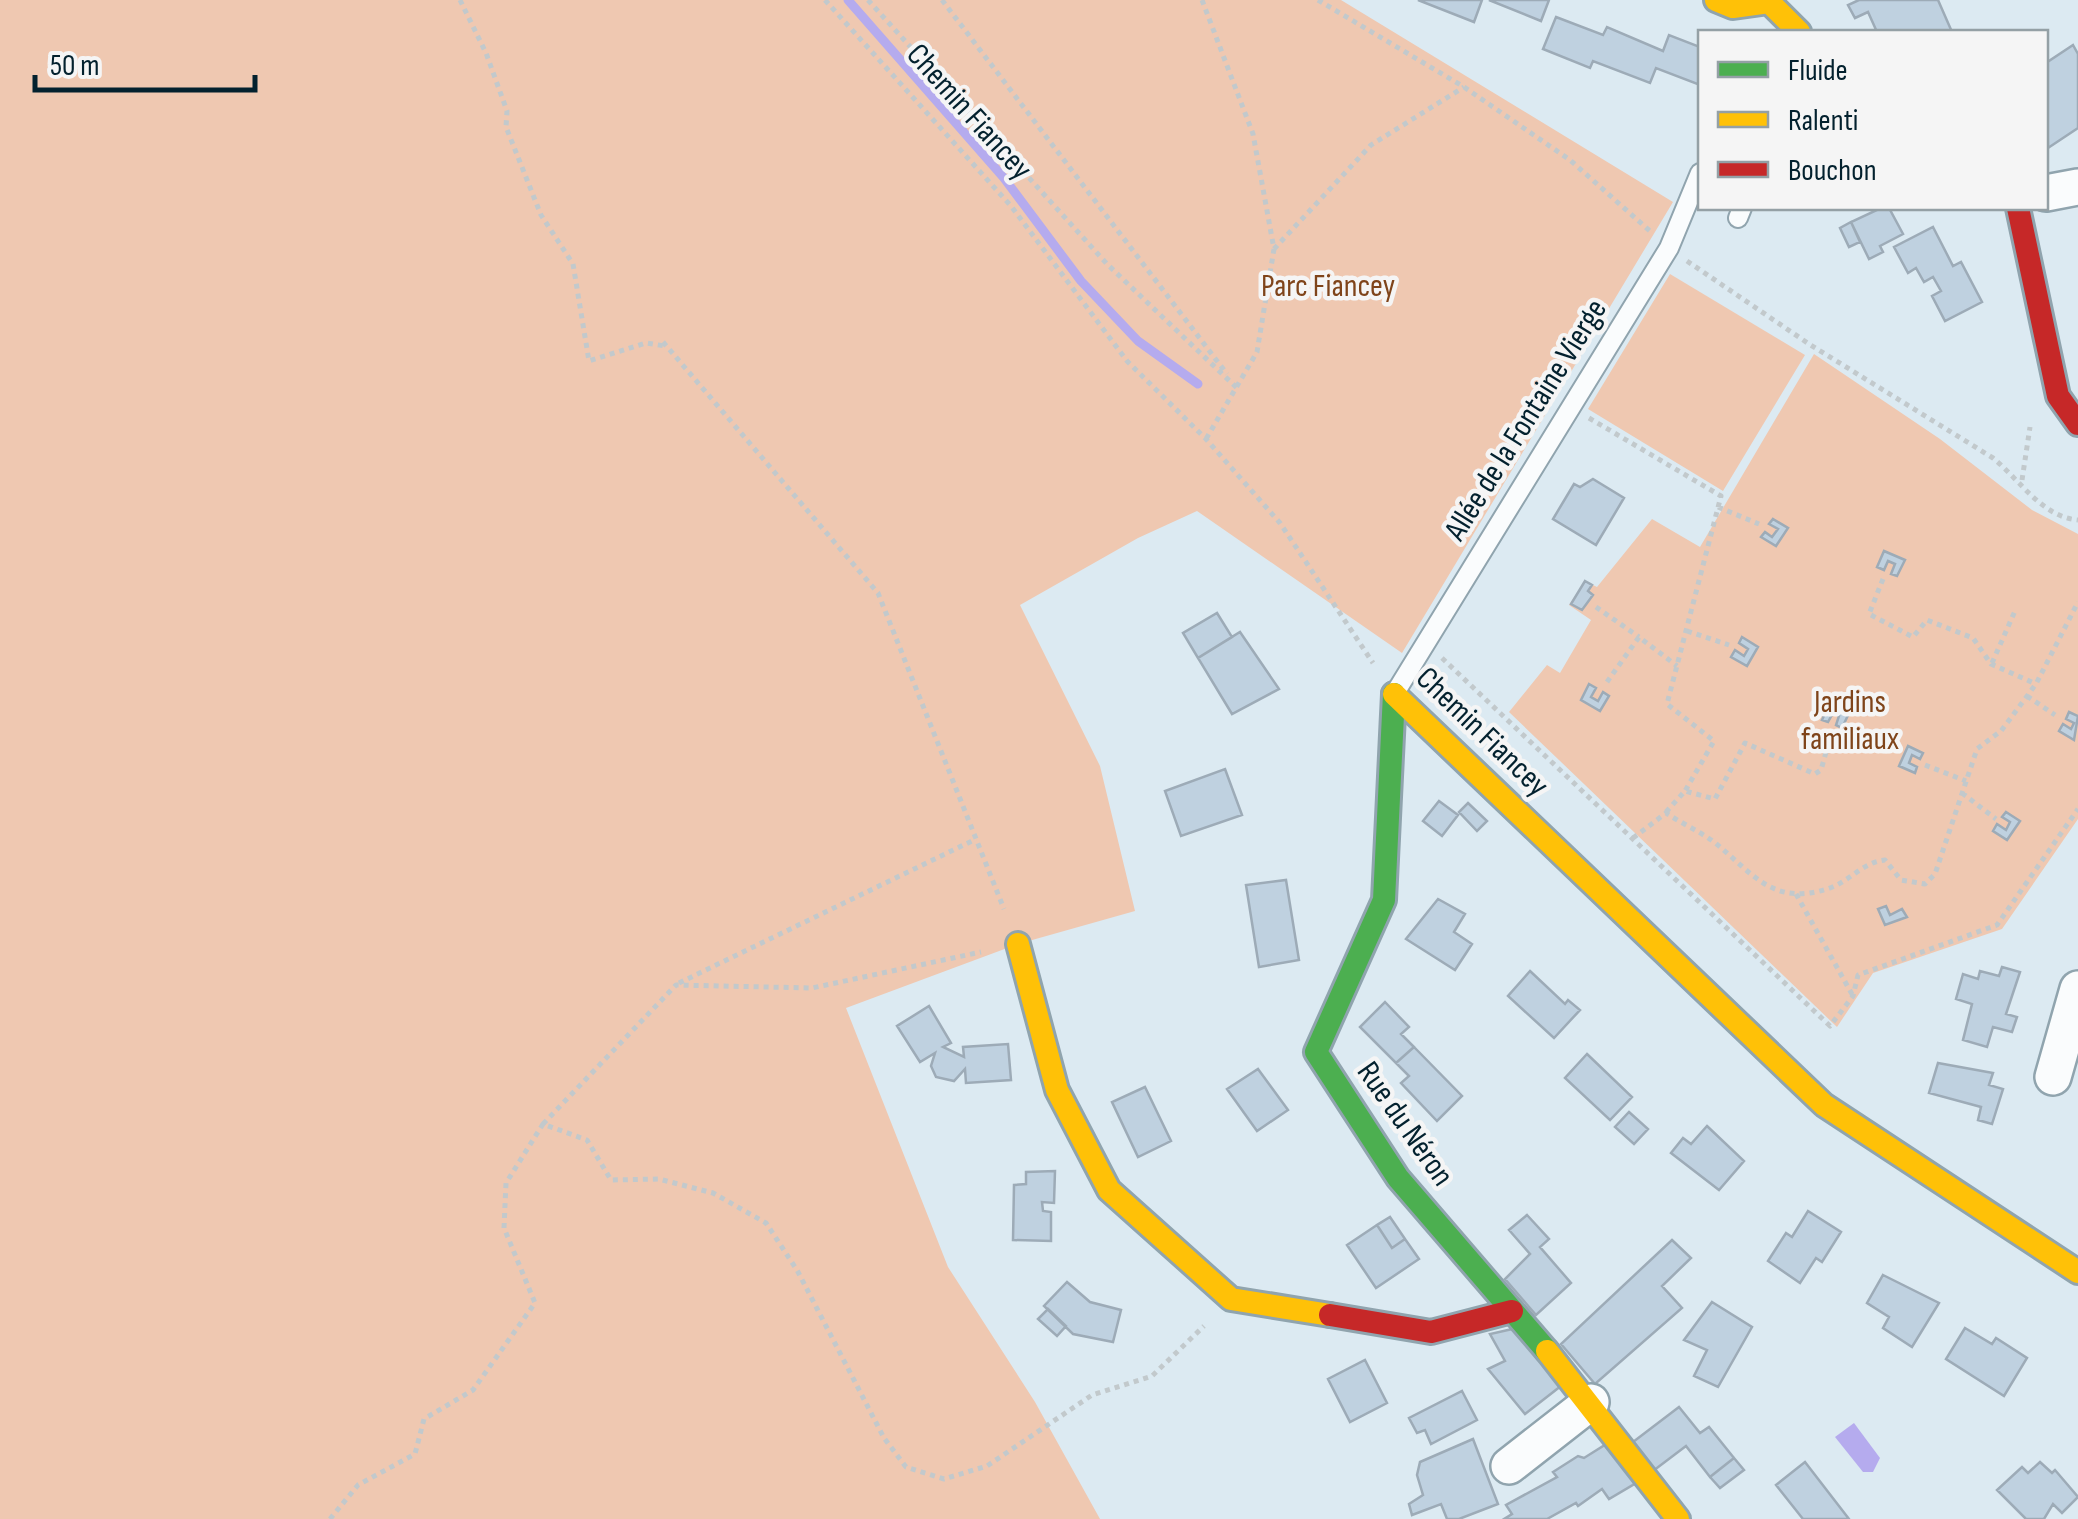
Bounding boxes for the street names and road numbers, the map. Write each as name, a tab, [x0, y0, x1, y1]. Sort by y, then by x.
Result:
street label: Chemin Fiancey	[898, 36, 1040, 188]
street label: Allée de la Fontaine Vierge	[1436, 292, 1616, 549]
street label: Chemin Fiancey	[1407, 659, 1557, 805]
street label: Rue du Néron	[1348, 1054, 1462, 1194]

